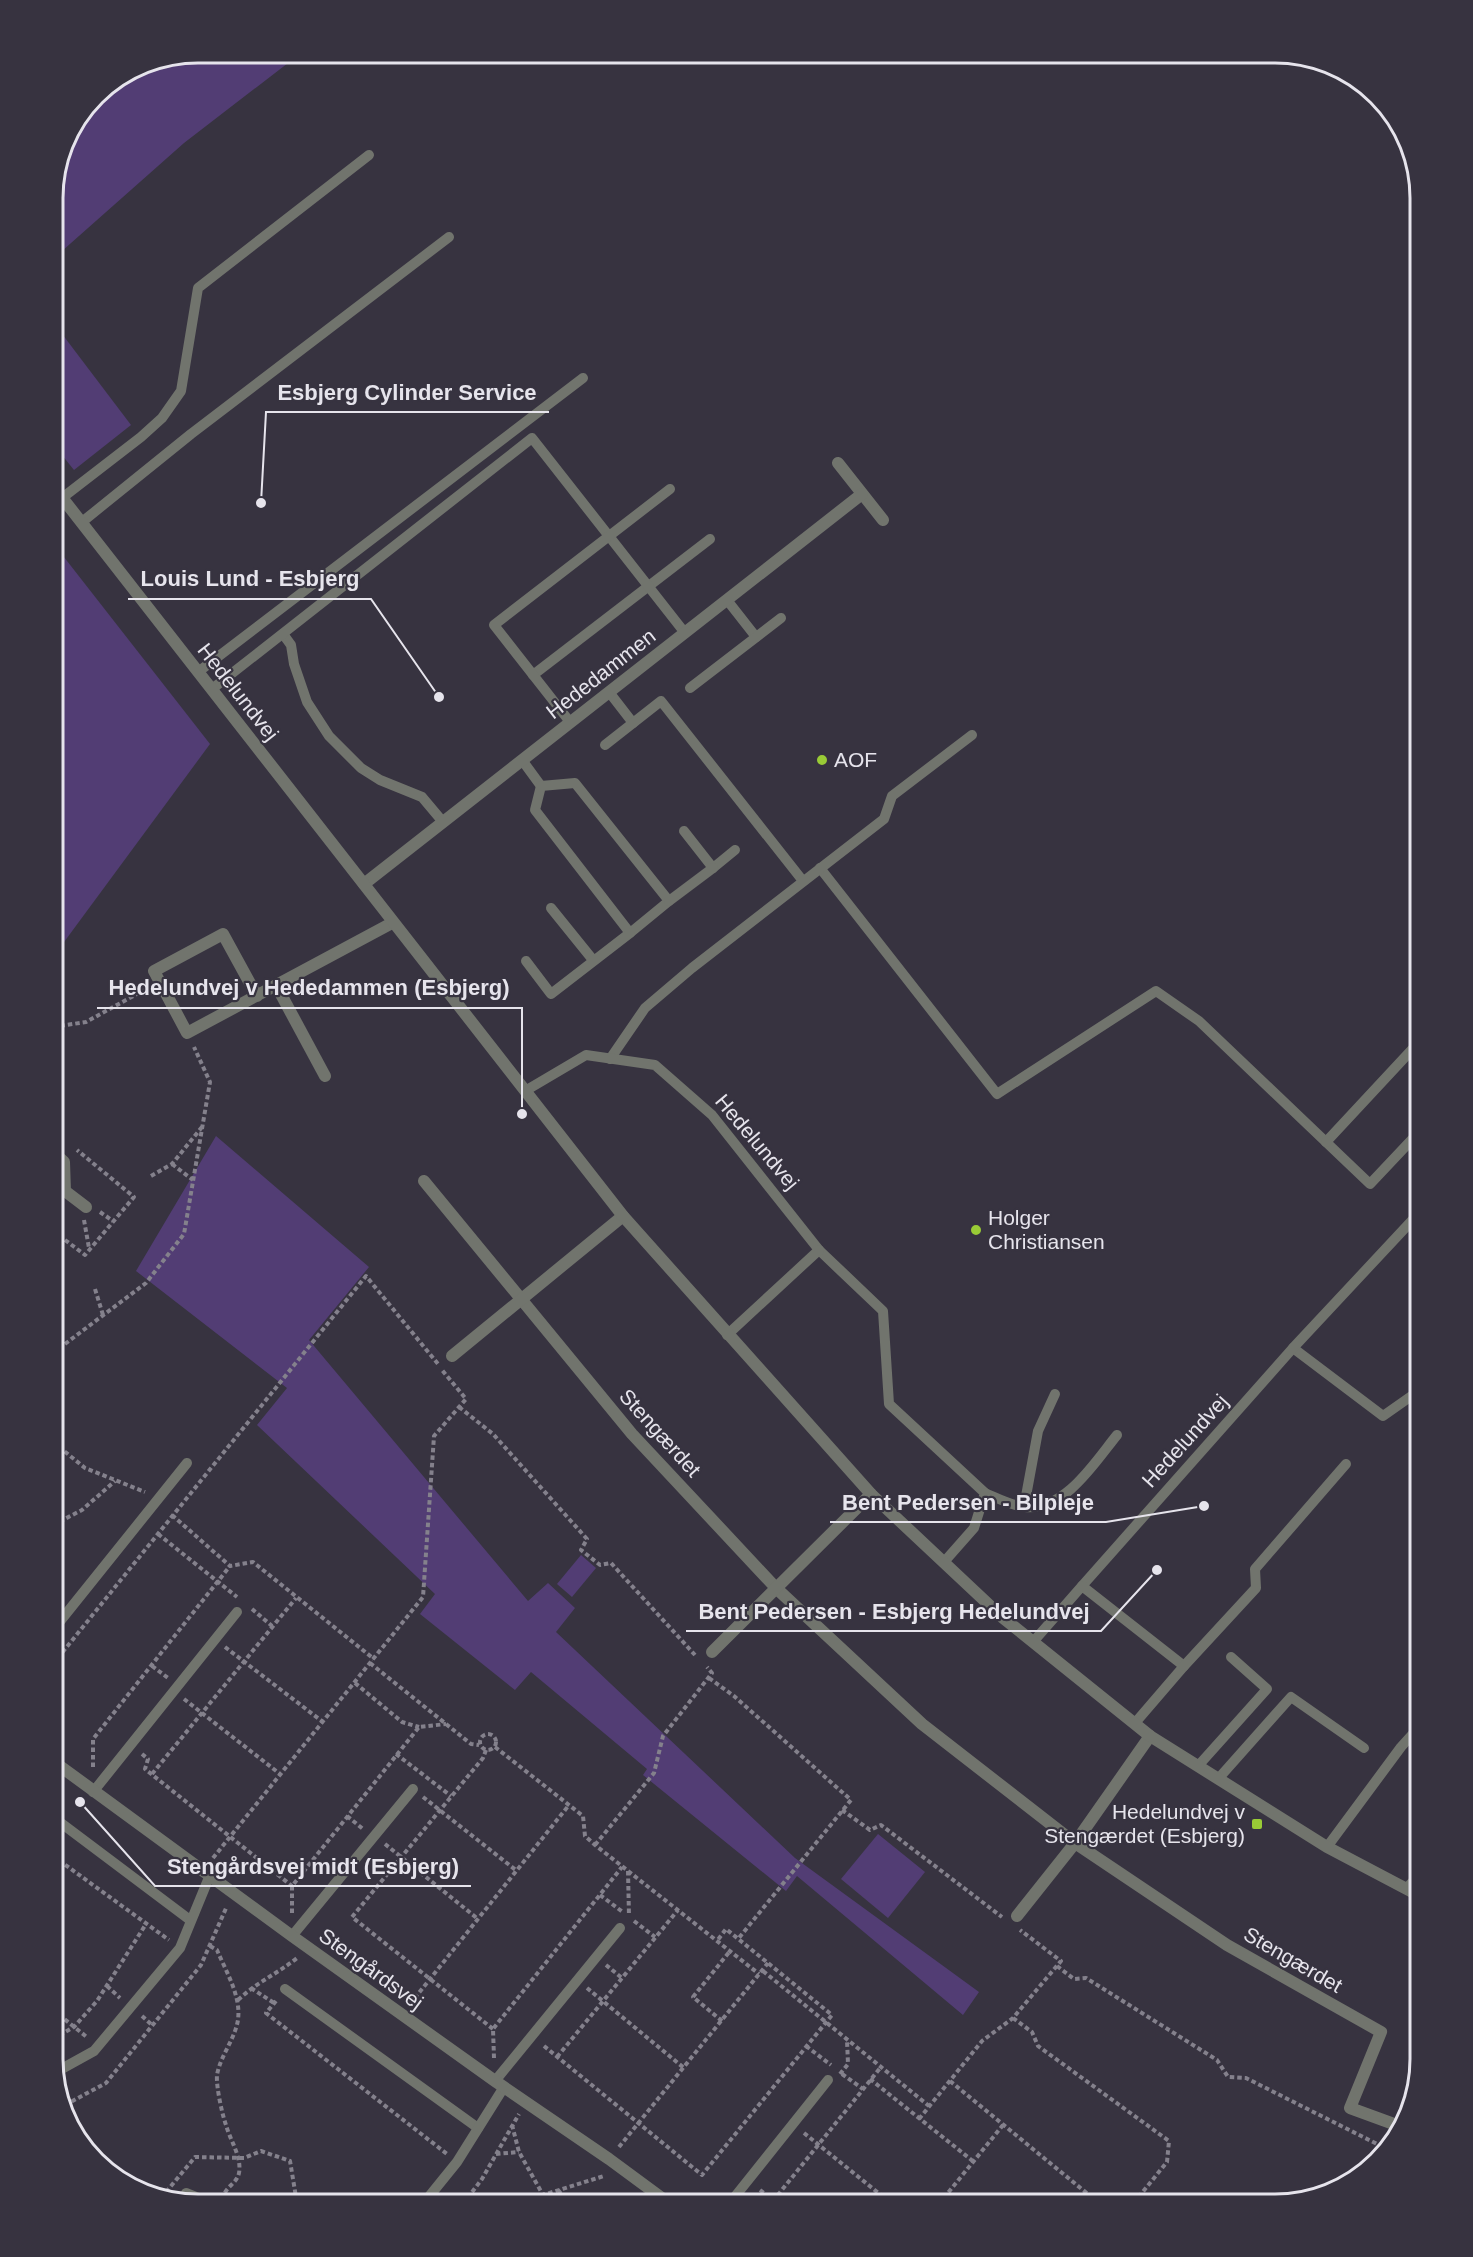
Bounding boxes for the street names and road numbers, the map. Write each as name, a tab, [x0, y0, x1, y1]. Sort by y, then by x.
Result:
street label: Hededammen	[542, 624, 660, 723]
street label: Hedelundvej	[193, 639, 283, 745]
street label: Hedelundvej	[711, 1090, 804, 1194]
street label: Stengærdet	[615, 1384, 706, 1481]
street label: Hedelundvej	[1137, 1390, 1232, 1492]
street label: Stengærdet	[1240, 1922, 1347, 1997]
street label: Stengårdsvej	[315, 1923, 428, 2014]

